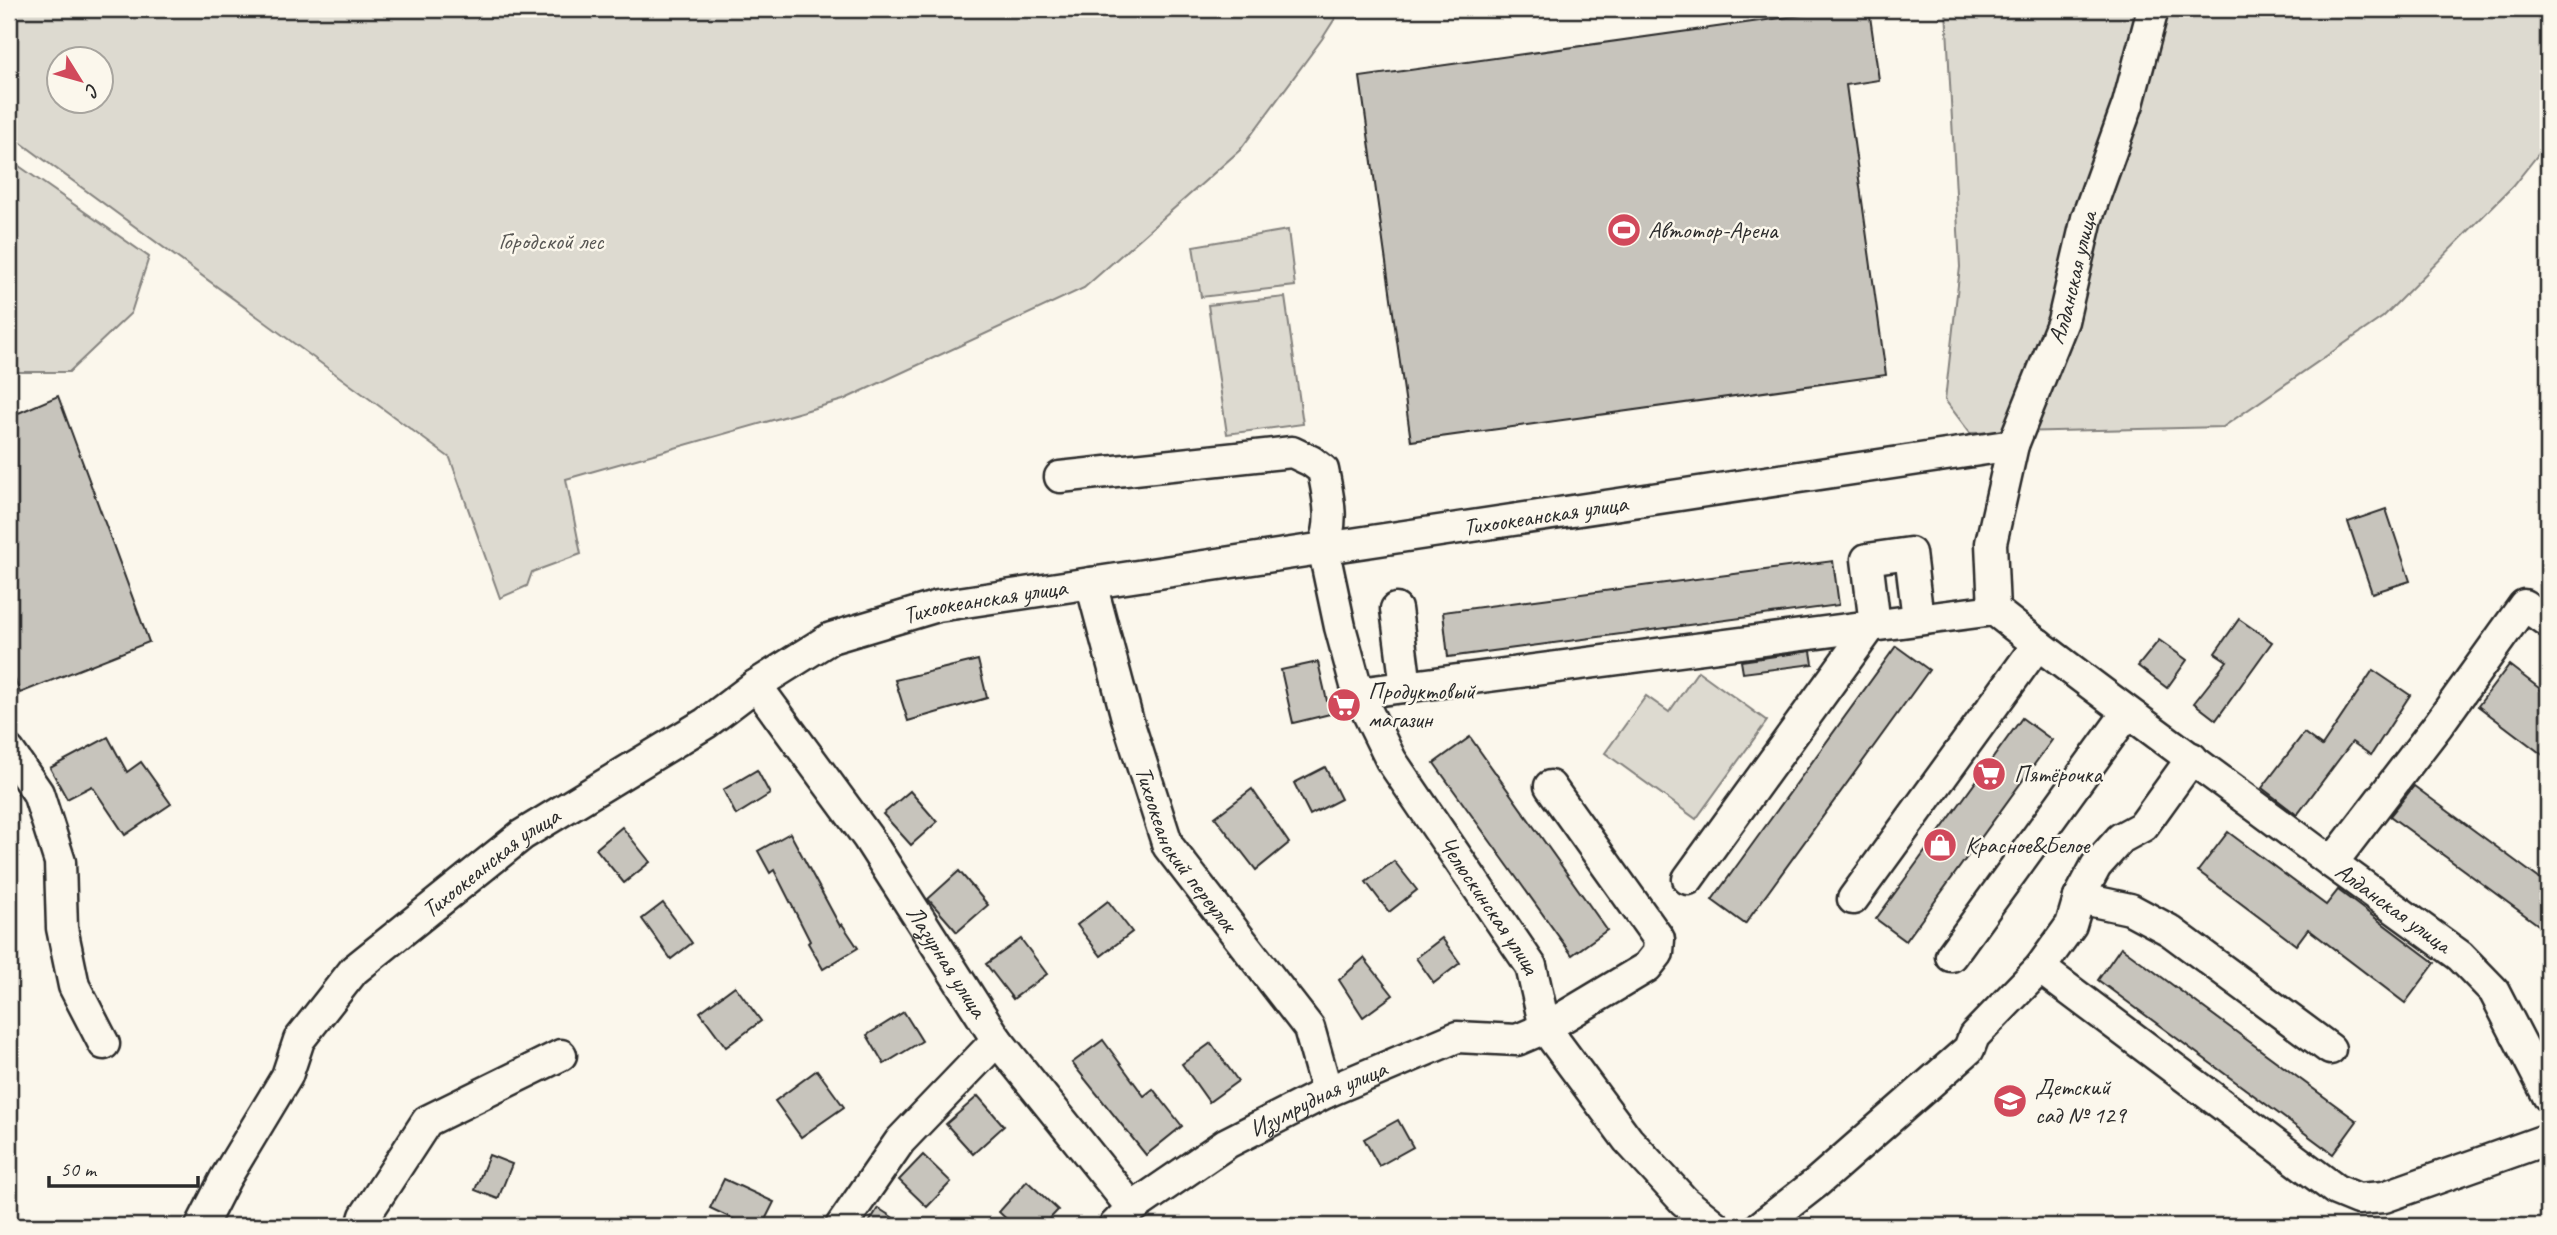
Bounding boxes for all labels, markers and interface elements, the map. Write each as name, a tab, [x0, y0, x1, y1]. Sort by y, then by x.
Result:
north arrow	[46, 46, 116, 116]
text: С	[79, 79, 105, 103]
street label: Алданская улица	[2040, 204, 2104, 348]
sports icon: Автотор-Арена	[1605, 211, 1643, 249]
place label: Автотор-Арена	[1648, 215, 1779, 245]
park label: Городской лес	[499, 226, 605, 256]
street label: Тихоокеанская улица	[1461, 488, 1631, 542]
street label: Тихоокеанская улица	[899, 572, 1070, 631]
place label: Продуктовый магазин	[1368, 676, 1477, 734]
supermarket icon: Продуктовый магазин	[1325, 686, 1363, 724]
supermarket icon: Пятёрочка	[1970, 755, 2008, 793]
place label: Пятёрочка	[2014, 759, 2103, 789]
street label: Тихоокеанский переулок	[1128, 763, 1245, 940]
street label: Тихоокеанская улица	[416, 800, 566, 925]
shop icon: Красное&Белое	[1921, 826, 1959, 864]
street label: Челюскинская улица	[1432, 830, 1548, 978]
place label: Красное&Белое	[1965, 830, 2091, 860]
street label: Алданская улица	[2330, 856, 2459, 961]
street label: Лазурная улица	[900, 900, 995, 1024]
street label: Изумрудная улица	[1244, 1053, 1393, 1144]
place label: Детский сад № 129	[2035, 1072, 2128, 1130]
school or university icon: Детский сад № 129	[1991, 1082, 2029, 1120]
scale bar	[49, 1144, 198, 1188]
text: 50 m	[60, 1156, 98, 1182]

